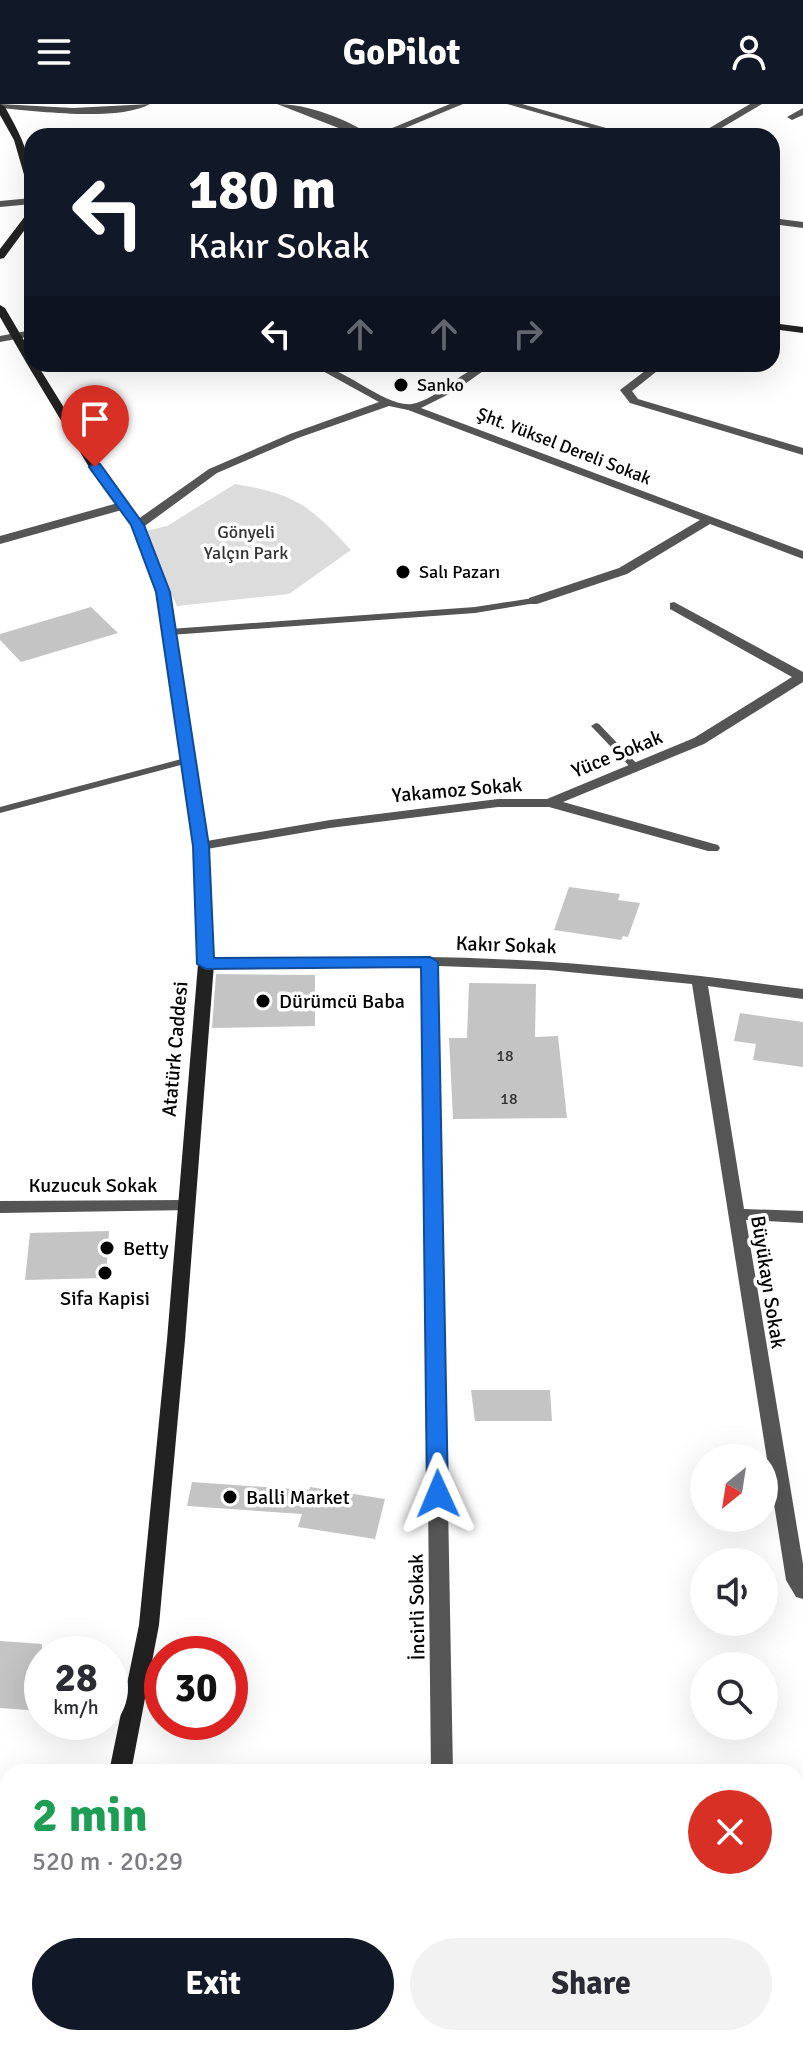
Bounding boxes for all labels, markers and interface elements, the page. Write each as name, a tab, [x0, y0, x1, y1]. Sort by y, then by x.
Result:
icon: menu	[32, 30, 76, 74]
text: GoPilot	[343, 30, 460, 75]
icon: person	[727, 30, 771, 74]
text: 180 m	[188, 155, 336, 224]
icon: left	[56, 160, 160, 264]
text: Kakır Sokak	[188, 224, 370, 269]
icon: left	[254, 312, 298, 356]
icon: ahead	[338, 312, 382, 356]
icon: ahead	[422, 312, 466, 356]
icon: right	[506, 312, 550, 356]
place label: Sanko	[417, 374, 464, 396]
marker: Sanko	[392, 376, 410, 394]
pin	[61, 385, 129, 467]
icon: arrive	[73, 397, 117, 441]
street label: Şht. Yüksel Dereli Sokak	[474, 403, 654, 489]
park label: Gönyeli Yalçın Park	[204, 521, 288, 564]
place label: Salı Pazarı	[419, 561, 500, 583]
marker: Salı Pazarı	[394, 563, 412, 581]
street label: Yüce Sokak	[568, 724, 666, 784]
street label: Yakamoz Sokak	[391, 772, 523, 808]
street label: Kakır Sokak	[455, 931, 557, 959]
street label: Atatürk Caddesi	[157, 980, 193, 1118]
place label: Dürümcü Baba	[279, 989, 405, 1014]
marker: Dürümcü Baba	[254, 992, 272, 1010]
house number: 18	[496, 1046, 514, 1066]
house number: 18	[500, 1089, 518, 1109]
street label: Kuzucuk Sokak	[29, 1173, 157, 1198]
street label: Büyükayı Sokak	[745, 1214, 791, 1350]
place label: Betty	[123, 1236, 169, 1261]
marker: Betty	[98, 1239, 116, 1257]
marker: Sifa Kapisi	[96, 1264, 114, 1282]
place label: Sifa Kapisi	[60, 1286, 150, 1311]
north arrow	[690, 1444, 778, 1532]
map controls	[690, 1444, 778, 1740]
position arrow	[396, 1452, 480, 1536]
place label: Balli Market	[246, 1485, 350, 1510]
marker: Balli Market	[221, 1488, 239, 1506]
button: sound	[690, 1548, 778, 1636]
street label: İncirli Sokak	[404, 1554, 430, 1660]
speed limit sign: 30	[144, 1636, 248, 1740]
button: search	[690, 1652, 778, 1740]
text: 28	[54, 1653, 98, 1703]
text: km/h	[53, 1695, 99, 1720]
text: 2 min	[32, 1786, 148, 1845]
button: close	[688, 1790, 772, 1874]
text: 520 m · 20:29	[32, 1846, 183, 1878]
button: Exit	[32, 1938, 394, 2030]
button: Share	[410, 1938, 772, 2030]

